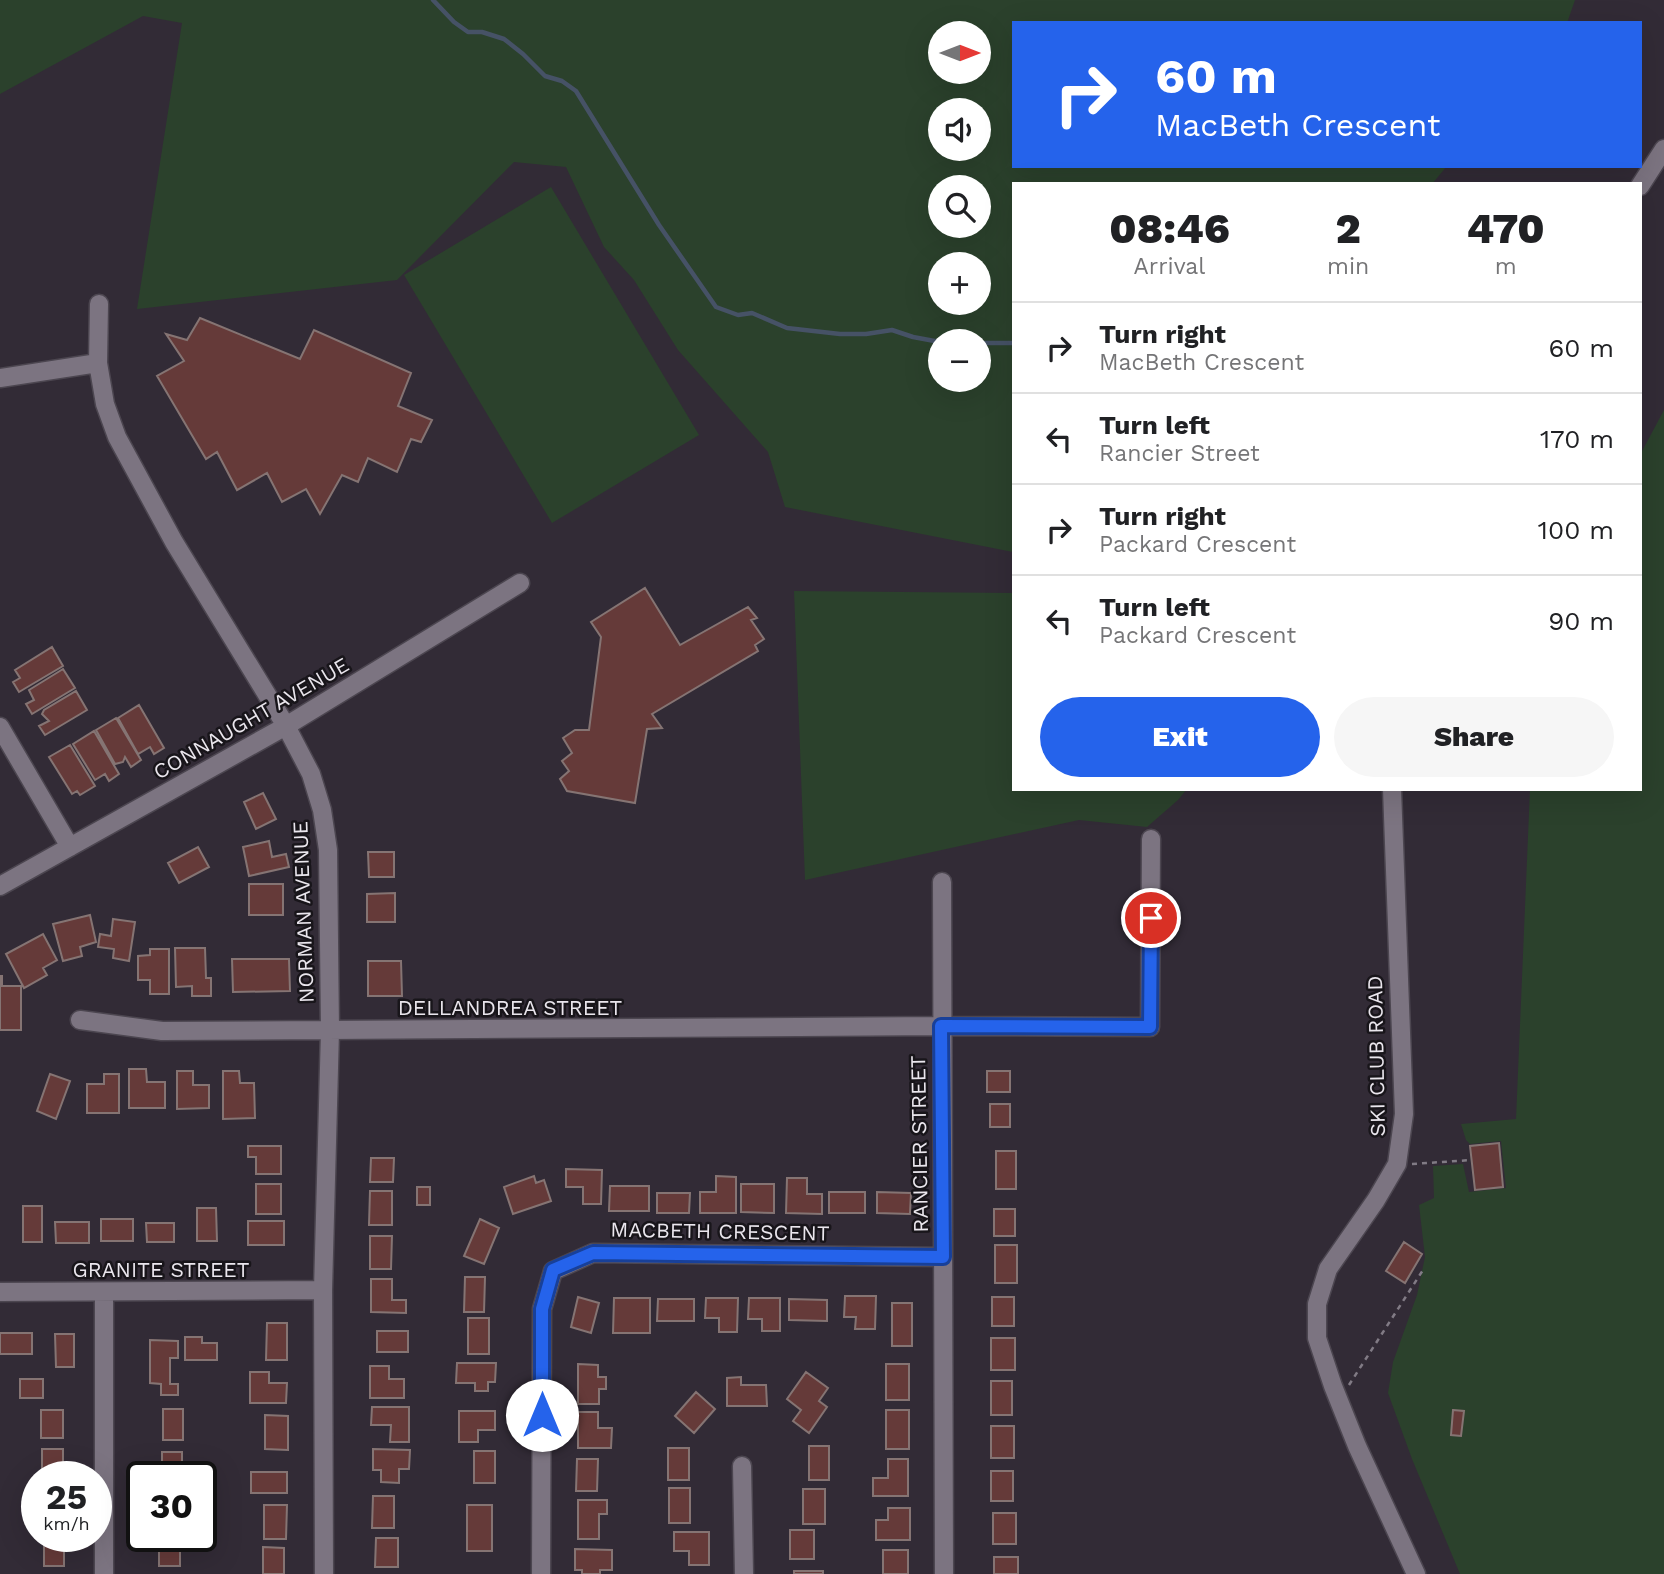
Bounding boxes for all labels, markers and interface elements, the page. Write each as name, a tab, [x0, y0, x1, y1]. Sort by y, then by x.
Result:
north arrow	[928, 21, 990, 84]
map controls	[928, 21, 991, 392]
text: 60 m	[1155, 47, 1277, 105]
icon: right	[1040, 49, 1131, 140]
button: sound	[928, 98, 991, 161]
text: MacBeth Crescent	[1155, 106, 1440, 144]
button: search	[928, 175, 991, 238]
text: 08:46	[1109, 204, 1230, 253]
text: 2	[1336, 204, 1361, 253]
text: 470	[1467, 204, 1545, 253]
button: +	[928, 252, 991, 315]
text: Arrival	[1134, 253, 1205, 280]
text: min	[1327, 253, 1369, 280]
text: m	[1495, 253, 1517, 280]
text: Turn right	[1099, 319, 1226, 349]
button: −	[928, 329, 991, 392]
icon: right	[1040, 329, 1078, 367]
text: 60 m	[1548, 333, 1614, 363]
text: MacBeth Crescent	[1099, 349, 1304, 376]
text: Turn left	[1099, 410, 1210, 440]
icon: left	[1040, 420, 1078, 458]
text: 170 m	[1540, 424, 1614, 454]
text: Rancier Street	[1099, 440, 1260, 467]
text: Turn right	[1099, 501, 1226, 531]
icon: right	[1040, 511, 1078, 549]
text: 100 m	[1538, 515, 1614, 545]
text: Packard Crescent	[1099, 531, 1296, 558]
text: Turn left	[1099, 592, 1210, 622]
icon: left	[1040, 602, 1078, 640]
text: 90 m	[1548, 606, 1614, 636]
text: Packard Crescent	[1099, 622, 1296, 649]
street label: CONNAUGHT AVENUE	[149, 652, 353, 784]
button: Exit	[1040, 697, 1320, 777]
button: Share	[1334, 697, 1614, 777]
street label: NORMAN AVENUE	[287, 821, 319, 1003]
pin	[1121, 888, 1181, 948]
icon: arrive	[1132, 899, 1170, 937]
street label: SKI CLUB ROAD	[1362, 975, 1390, 1137]
street label: DELLANDREA STREET	[398, 995, 623, 1020]
street label: RANCIER STREET	[905, 1055, 933, 1233]
street label: MACBETH CRESCENT	[610, 1217, 830, 1245]
street label: GRANITE STREET	[73, 1257, 250, 1282]
position arrow	[505, 1378, 579, 1452]
speed limit sign: 30	[126, 1461, 217, 1552]
text: 25	[46, 1476, 87, 1518]
text: km/h	[43, 1513, 90, 1534]

